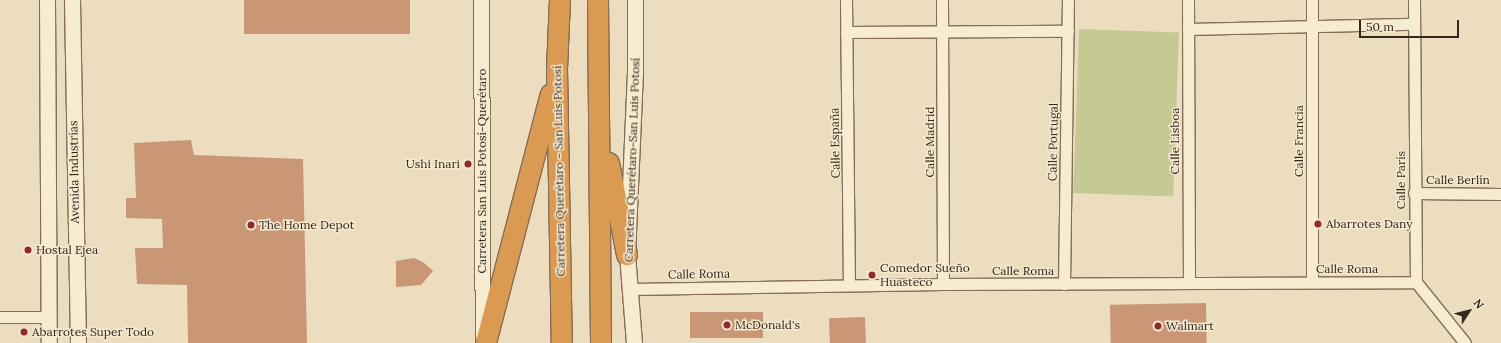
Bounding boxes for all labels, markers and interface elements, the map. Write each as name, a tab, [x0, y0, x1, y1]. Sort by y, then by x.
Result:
scale bar	[1361, 12, 1461, 38]
text: 50 m	[1366, 19, 1394, 34]
street label: Carretera Querétaro-San Luis Potosí	[621, 57, 643, 263]
street label: Carretera Querétaro - San Luis Potosí	[550, 65, 568, 277]
street label: Carretera San Luis Potosí-Querétaro	[475, 69, 489, 273]
street label: Calle Portugal	[1045, 103, 1061, 181]
street label: Calle Francia	[1292, 105, 1306, 177]
street label: Calle Madrid	[923, 107, 937, 177]
street label: Calle España	[827, 108, 843, 178]
street label: Calle Lisboa	[1168, 108, 1182, 174]
street label: Avenida Industrias	[66, 120, 82, 224]
street label: Calle París	[1394, 151, 1408, 209]
place label: Ushi Inari	[406, 157, 460, 171]
marker: Ushi Inari	[463, 159, 473, 169]
street label: Calle Berlín	[1426, 173, 1490, 187]
place label: Abarrotes Dany	[1326, 217, 1412, 231]
place label: The Home Depot	[259, 218, 354, 232]
marker: Abarrotes Dany	[1313, 219, 1323, 229]
marker: The Home Depot	[246, 220, 256, 230]
place label: Hostal Ejea	[36, 243, 98, 257]
marker: Hostal Ejea	[23, 245, 33, 255]
place label: Comedor Sueño Huasteco	[880, 261, 970, 289]
street label: Calle Roma	[1316, 262, 1378, 276]
street label: Calle Roma	[992, 264, 1054, 278]
street label: Calle Roma	[668, 266, 730, 282]
marker: Comedor Sueño Huasteco	[867, 270, 877, 280]
north arrow	[1449, 291, 1489, 331]
text: N	[1471, 296, 1487, 311]
place label: McDonald's	[735, 318, 800, 332]
place label: Walmart	[1166, 319, 1214, 333]
marker: McDonald's	[722, 320, 732, 330]
marker: Walmart	[1153, 321, 1163, 331]
place label: Abarrotes Super Todo	[32, 325, 154, 339]
marker: Abarrotes Super Todo	[19, 327, 29, 337]

